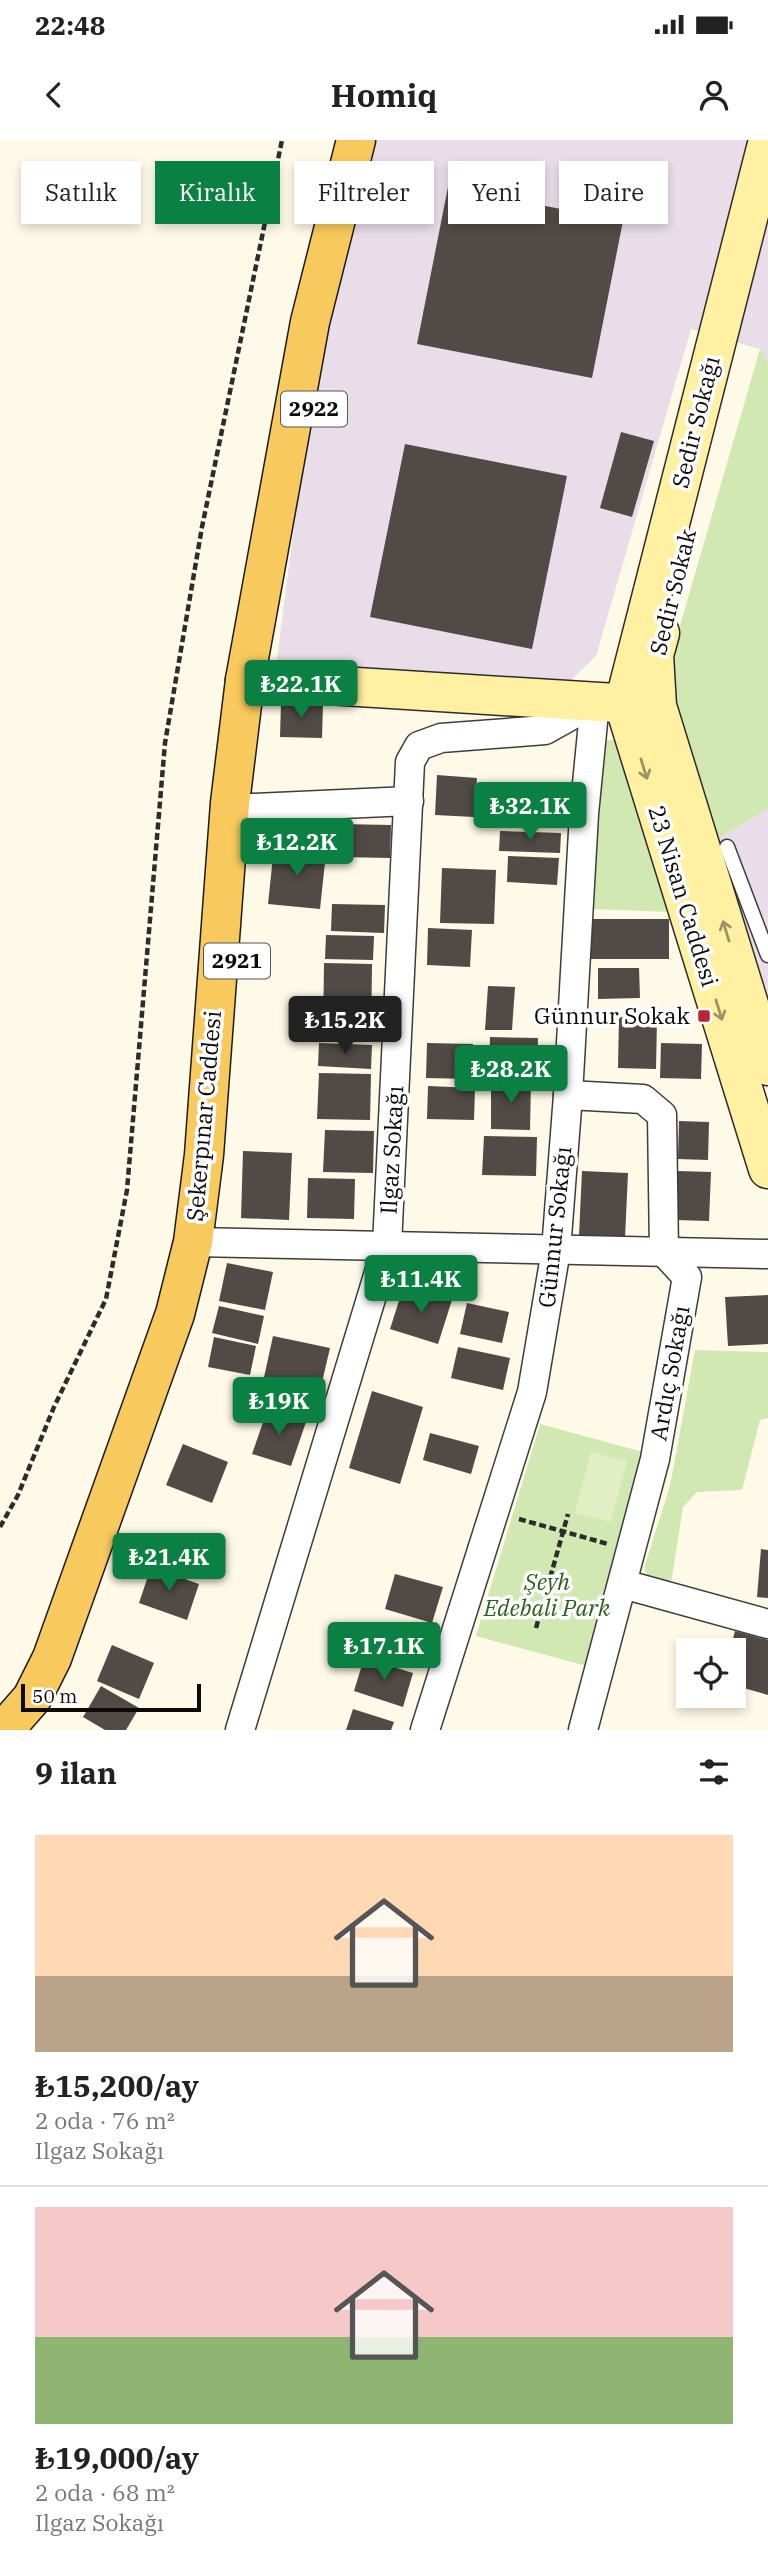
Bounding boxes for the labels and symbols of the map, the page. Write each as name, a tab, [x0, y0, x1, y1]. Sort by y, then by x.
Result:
street label: Sedir Sokağı	[664, 353, 726, 491]
road number: 2922	[281, 392, 347, 426]
street label: Sedir Sokak	[642, 525, 702, 658]
pin: ₺22.1K	[244, 660, 358, 720]
one-way arrow	[638, 758, 651, 780]
pin: ₺32.1K	[473, 782, 587, 842]
street label: 23 Nisan Caddesi	[642, 801, 726, 990]
pin: ₺12.2K	[240, 818, 354, 878]
one-way arrow	[719, 920, 732, 942]
road number: 2921	[204, 944, 270, 978]
pin: ₺15.2K	[288, 996, 402, 1056]
one-way arrow	[713, 998, 726, 1020]
place label: Günnur Sokak	[534, 1000, 691, 1030]
marker: Günnur Sokak	[696, 1008, 712, 1024]
street label: Şekerpınar Caddesi	[179, 1009, 227, 1223]
pin: ₺28.2K	[454, 1046, 568, 1105]
street label: Ilgaz Sokağı	[373, 1085, 409, 1215]
street label: Günnur Sokağı	[531, 1145, 577, 1309]
pin: ₺11.4K	[364, 1256, 478, 1315]
street label: Ardıç Sokağı	[642, 1303, 696, 1443]
pin: ₺19K	[238, 1378, 320, 1437]
pin: ₺21.4K	[112, 1534, 226, 1593]
park label: Şeyh Edebali Park	[483, 1566, 611, 1622]
pin: ₺17.1K	[327, 1622, 441, 1682]
scale bar	[21, 1681, 201, 1713]

